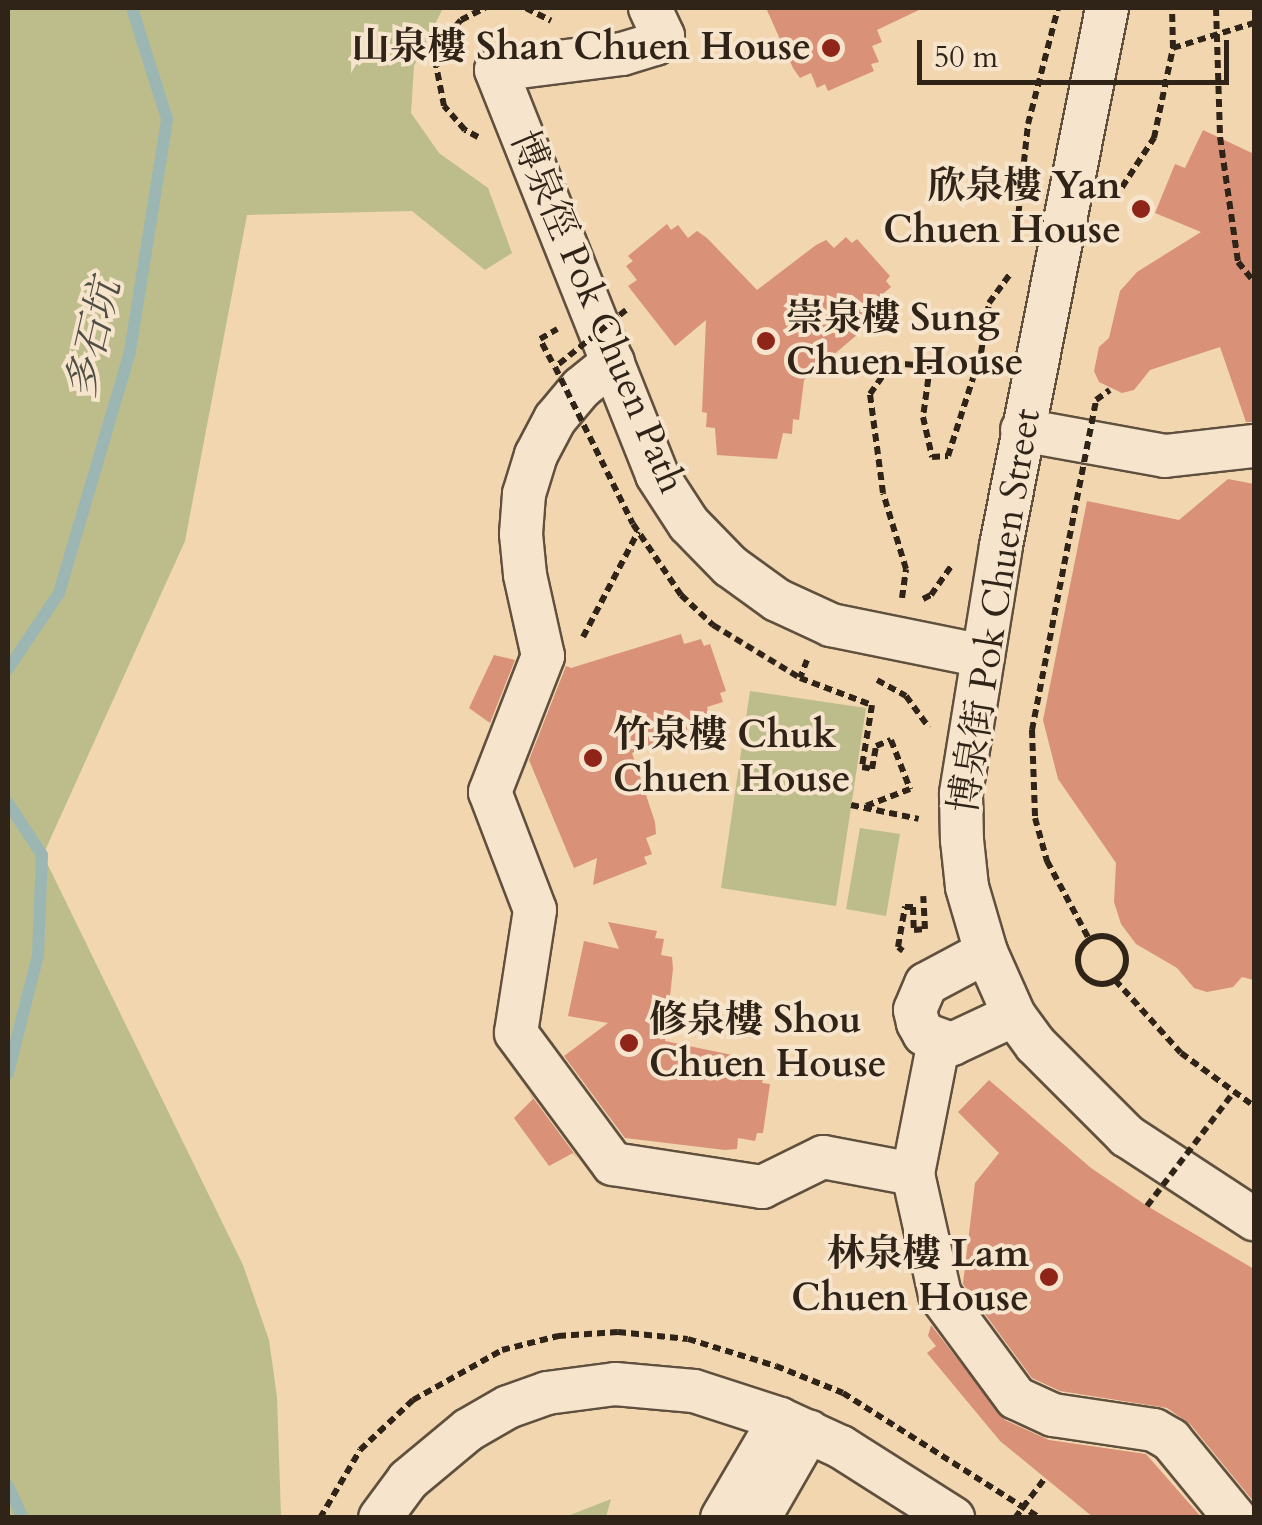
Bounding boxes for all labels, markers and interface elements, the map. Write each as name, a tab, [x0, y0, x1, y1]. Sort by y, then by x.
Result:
scale bar	[922, 20, 1234, 82]
place label: 山泉樓 Shan Chuen House	[352, 25, 811, 71]
marker: 山泉樓 Shan Chuen House	[820, 37, 842, 59]
text: 50 m	[934, 37, 998, 78]
street label: 博泉徑 Pok Chuen Path	[500, 124, 694, 500]
place label: 欣泉樓 Yan Chuen House	[883, 164, 1121, 253]
marker: 欣泉樓 Yan Chuen House	[1130, 198, 1152, 220]
water label: 多石坑	[57, 275, 131, 403]
place label: 崇泉樓 Sung Chuen House	[786, 296, 1024, 386]
marker: 崇泉樓 Sung Chuen House	[755, 330, 777, 352]
street label: 博泉街 Pok Chuen Street	[941, 405, 1051, 817]
place label: 竹泉樓 Chuk Chuen House	[613, 713, 851, 802]
marker: 竹泉樓 Chuk Chuen House	[582, 747, 604, 769]
place label: 修泉樓 Shou Chuen House	[649, 998, 887, 1088]
marker: 修泉樓 Shou Chuen House	[618, 1032, 640, 1054]
place label: 林泉樓 Lam Chuen House	[791, 1232, 1029, 1322]
marker: 林泉樓 Lam Chuen House	[1038, 1266, 1060, 1288]

